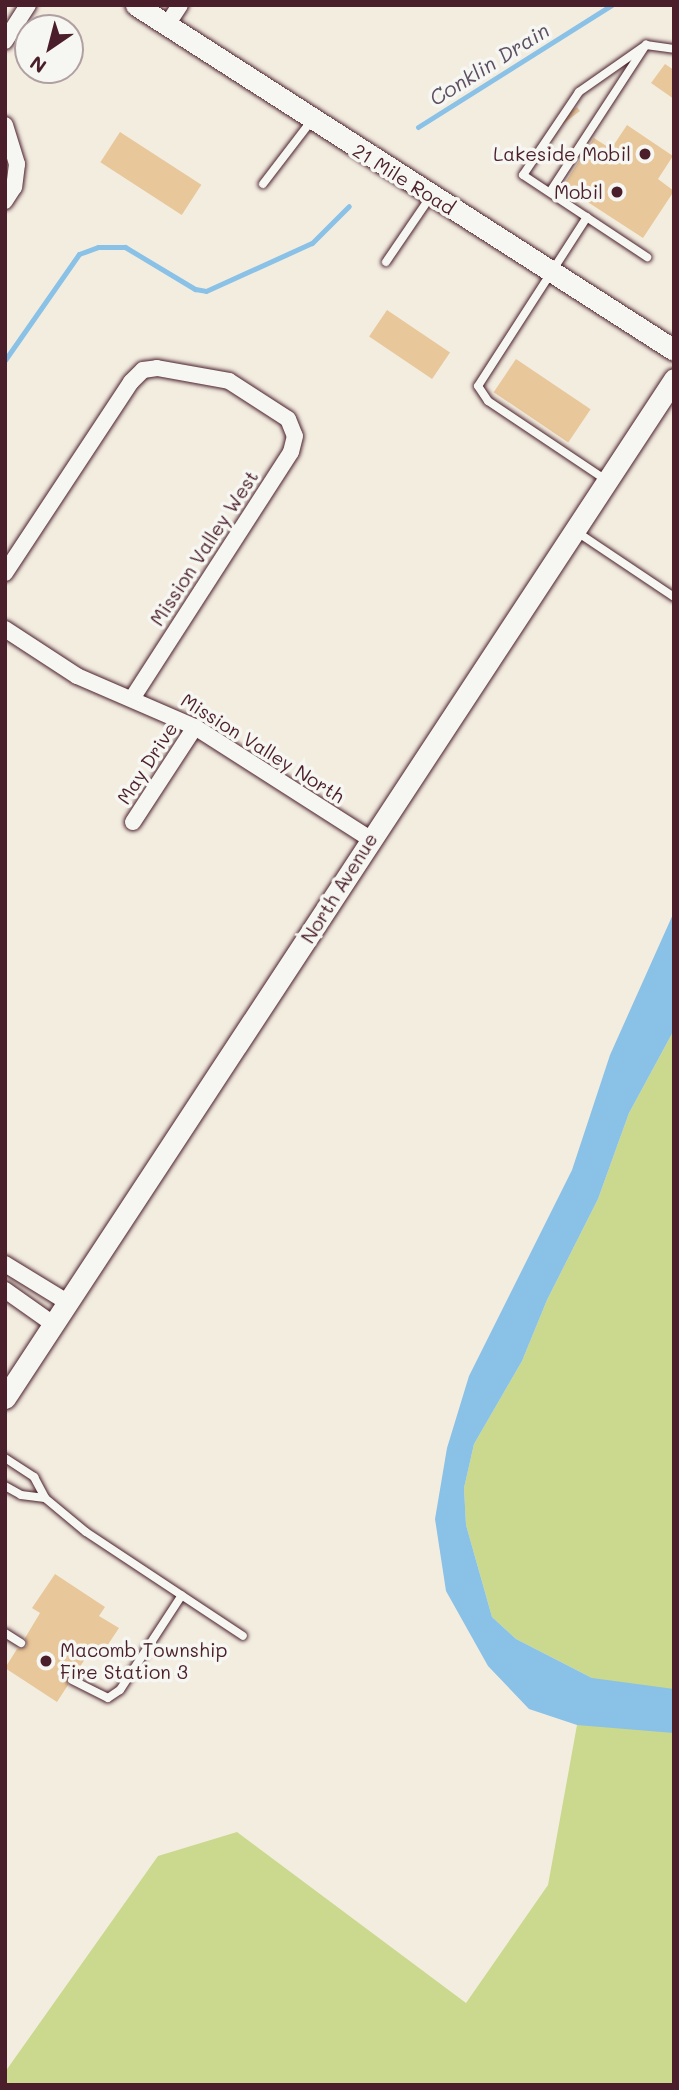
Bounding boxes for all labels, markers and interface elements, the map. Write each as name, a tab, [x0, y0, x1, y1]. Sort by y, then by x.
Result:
north arrow	[14, 14, 84, 84]
water label: Conklin Drain	[424, 17, 554, 111]
text: N	[25, 51, 51, 79]
street label: 21 Mile Road	[349, 139, 459, 219]
place label: Lakeside Mobil	[493, 143, 631, 165]
marker: Lakeside Mobil	[637, 146, 653, 162]
place label: Mobil	[554, 181, 603, 203]
marker: Mobil	[609, 184, 625, 200]
street label: Mission Valley West	[145, 466, 263, 630]
street label: Mission Valley North	[177, 688, 349, 808]
street label: May Drive	[112, 718, 182, 808]
street label: North Avenue	[296, 829, 382, 947]
place label: Macomb Township Fire Station 3	[60, 1639, 227, 1683]
marker: Macomb Township Fire Station 3	[38, 1653, 54, 1669]

